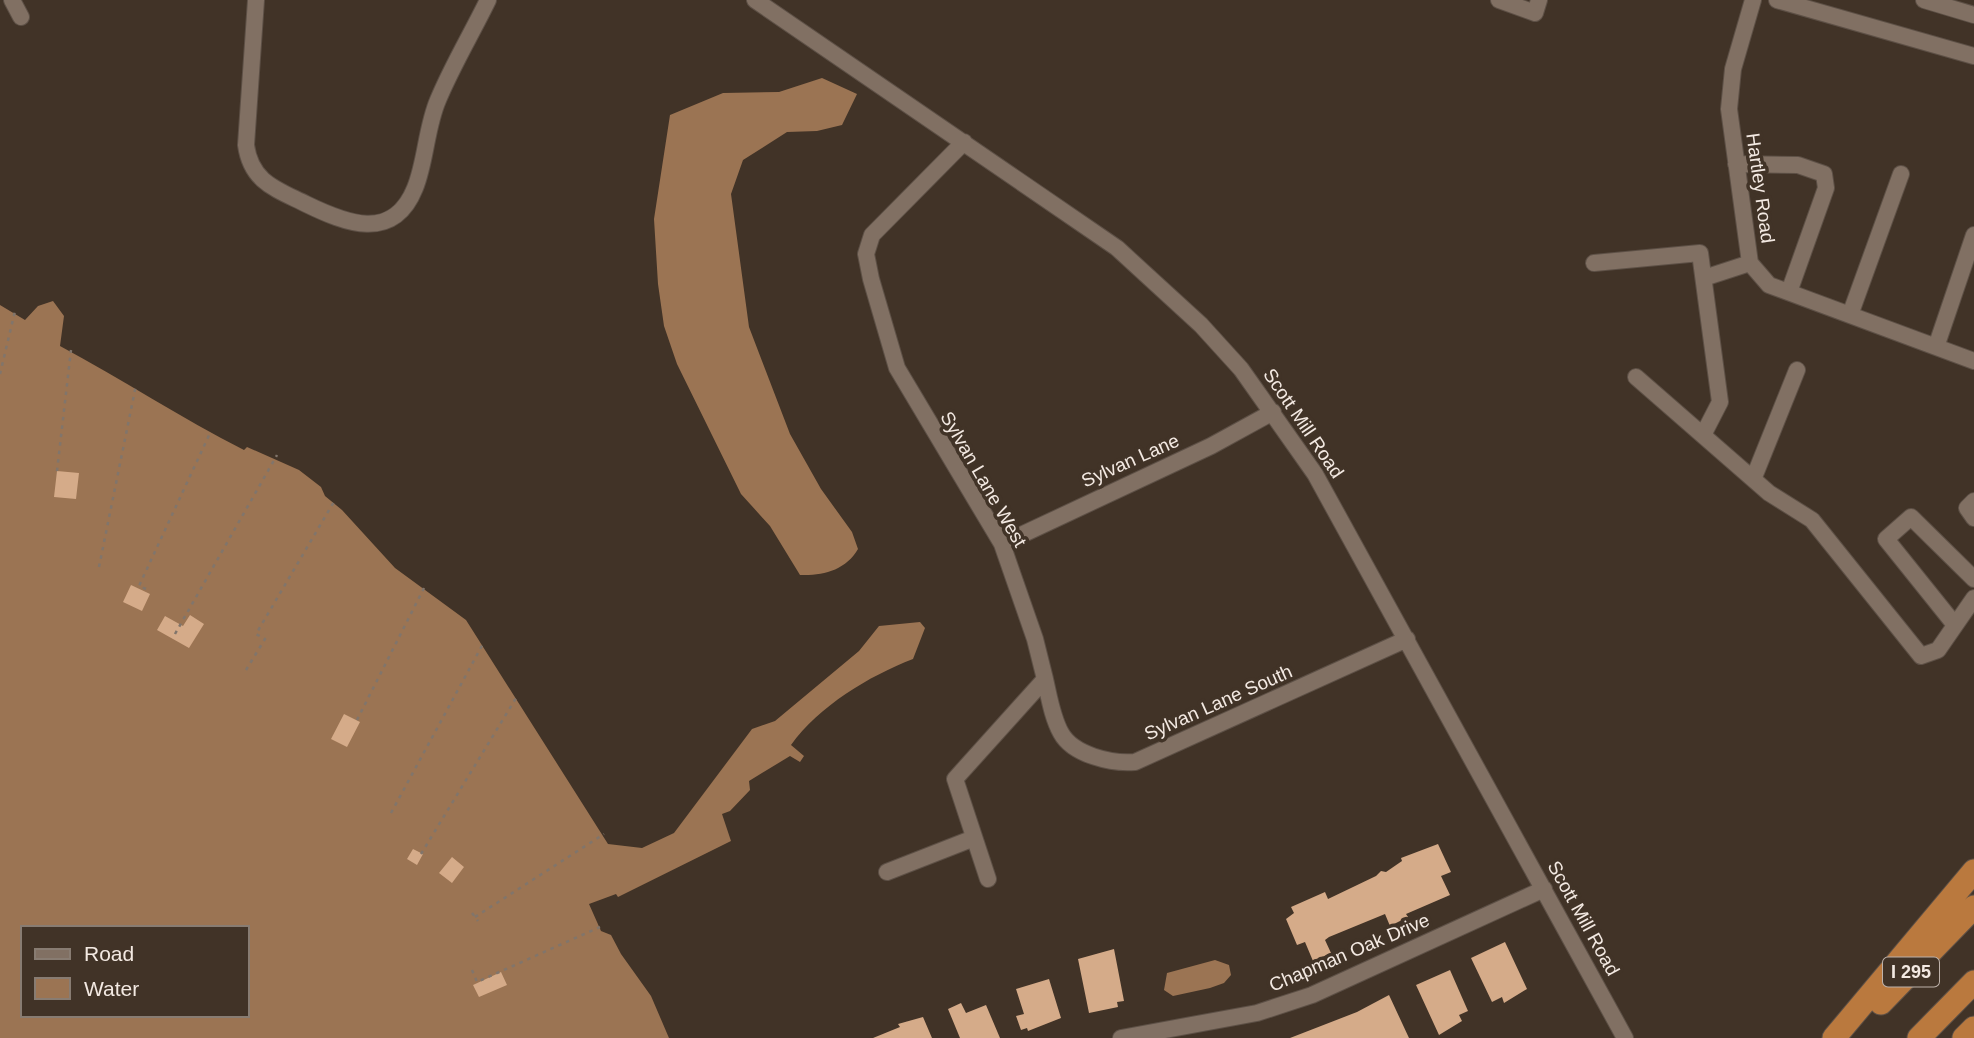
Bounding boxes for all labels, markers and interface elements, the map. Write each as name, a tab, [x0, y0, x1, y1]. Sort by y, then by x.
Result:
street label: Hartley Road	[1742, 132, 1779, 244]
street label: Scott Mill Road	[1259, 364, 1348, 482]
street label: Sylvan Lane West	[936, 408, 1031, 551]
street label: Sylvan Lane	[1078, 430, 1182, 491]
street label: Sylvan Lane South	[1141, 660, 1295, 744]
street label: Scott Mill Road	[1543, 857, 1624, 979]
street label: Chapman Oak Drive	[1266, 909, 1433, 996]
legend	[21, 926, 248, 1017]
text: Road	[84, 942, 134, 965]
road number: I 295	[1883, 958, 1939, 987]
text: Water	[84, 977, 139, 1000]

